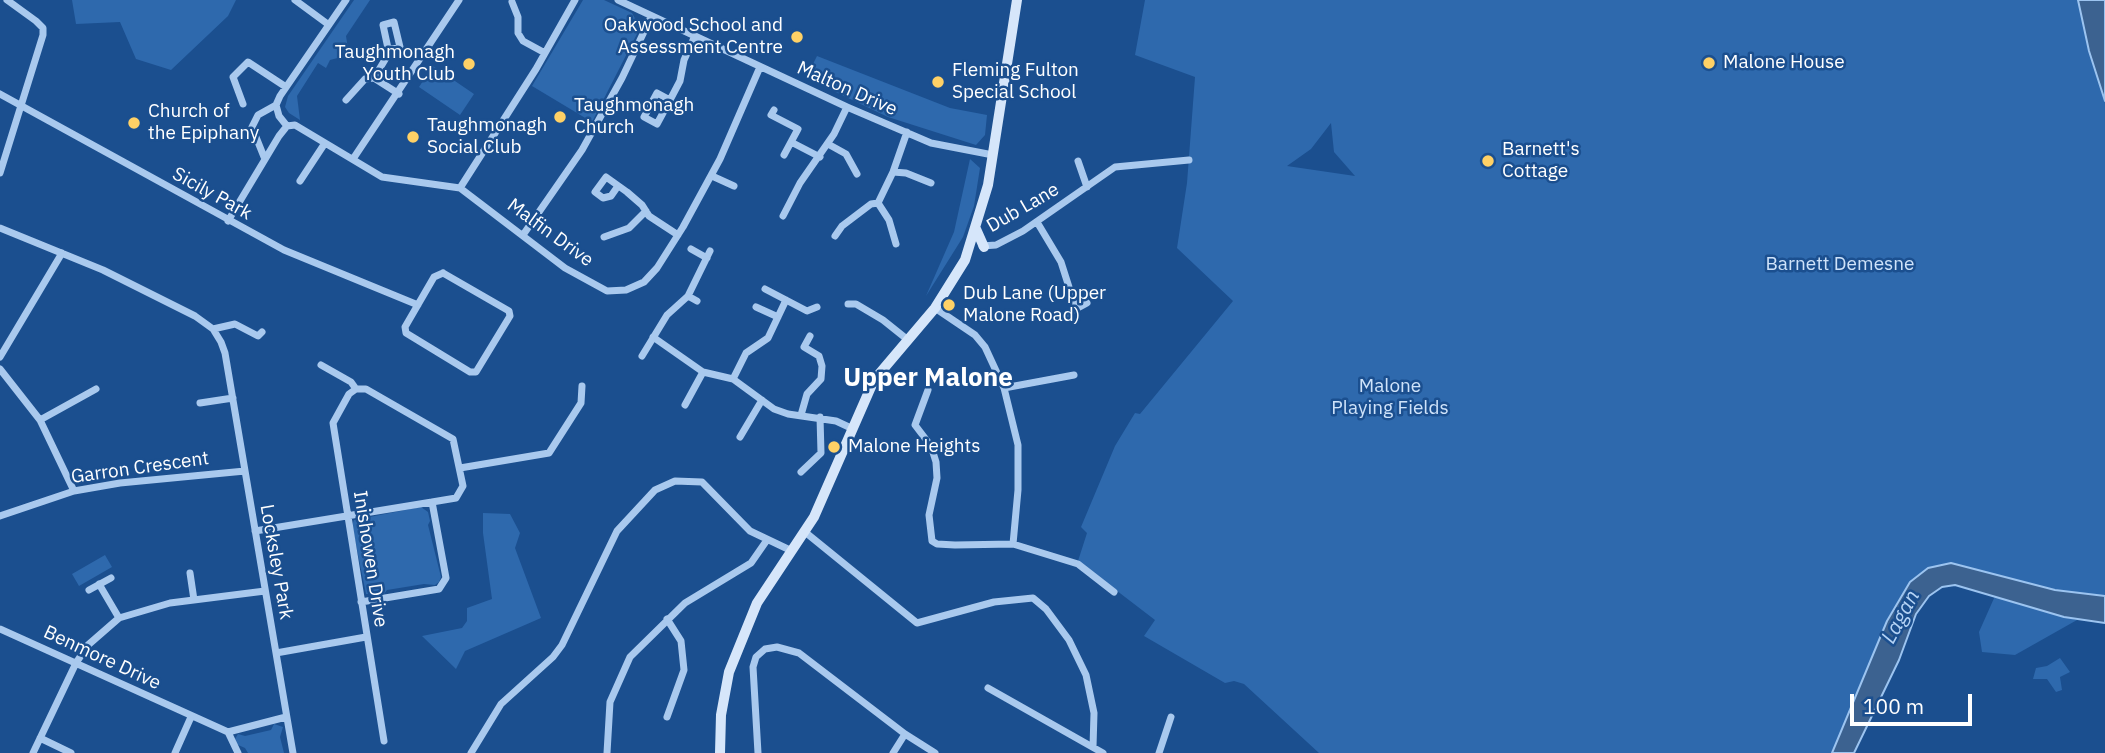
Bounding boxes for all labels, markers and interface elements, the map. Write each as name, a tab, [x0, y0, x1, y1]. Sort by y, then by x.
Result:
place label: Oakwood School and Assessment Centre	[604, 15, 783, 59]
marker: Oakwood School and Assessment Centre	[789, 29, 805, 45]
place label: Taughmonagh Youth Club	[335, 42, 455, 86]
place label: Malone House	[1723, 52, 1845, 74]
marker: Malone House	[1701, 55, 1717, 71]
marker: Taughmonagh Youth Club	[461, 56, 477, 72]
street label: Malton Drive	[793, 57, 901, 121]
place label: Fleming Fulton Special School	[952, 60, 1079, 104]
marker: Fleming Fulton Special School	[930, 74, 946, 90]
place label: Taughmonagh Church	[574, 95, 694, 139]
place label: Church of the Epiphany	[148, 101, 259, 145]
marker: Taughmonagh Church	[552, 109, 568, 125]
marker: Church of the Epiphany	[126, 115, 142, 131]
place label: Taughmonagh Social Club	[427, 115, 547, 159]
marker: Taughmonagh Social Club	[405, 129, 421, 145]
place label: Barnett's Cottage	[1502, 139, 1580, 183]
marker: Barnett's Cottage	[1480, 153, 1496, 169]
street label: Sicily Park	[168, 163, 256, 225]
street label: Dub Lane	[983, 178, 1063, 238]
street label: Malfin Drive	[502, 194, 598, 272]
park label: Barnett Demesne	[1765, 254, 1915, 276]
place label: Dub Lane (Upper Malone Road)	[963, 283, 1106, 327]
marker: Dub Lane (Upper Malone Road)	[941, 297, 957, 313]
district label: Upper Malone	[843, 362, 1013, 394]
park label: Malone Playing Fields	[1331, 376, 1449, 420]
place label: Malone Heights	[848, 436, 980, 458]
marker: Malone Heights	[826, 439, 842, 455]
street label: Garron Crescent	[70, 447, 210, 489]
street label: Inishowen Drive	[348, 489, 392, 629]
street label: Locksley Park	[255, 503, 297, 621]
water label: Lagan	[1877, 586, 1925, 648]
street label: Benmore Drive	[40, 621, 164, 695]
scale bar	[1853, 680, 1976, 724]
text: 100 m	[1863, 692, 1924, 720]

